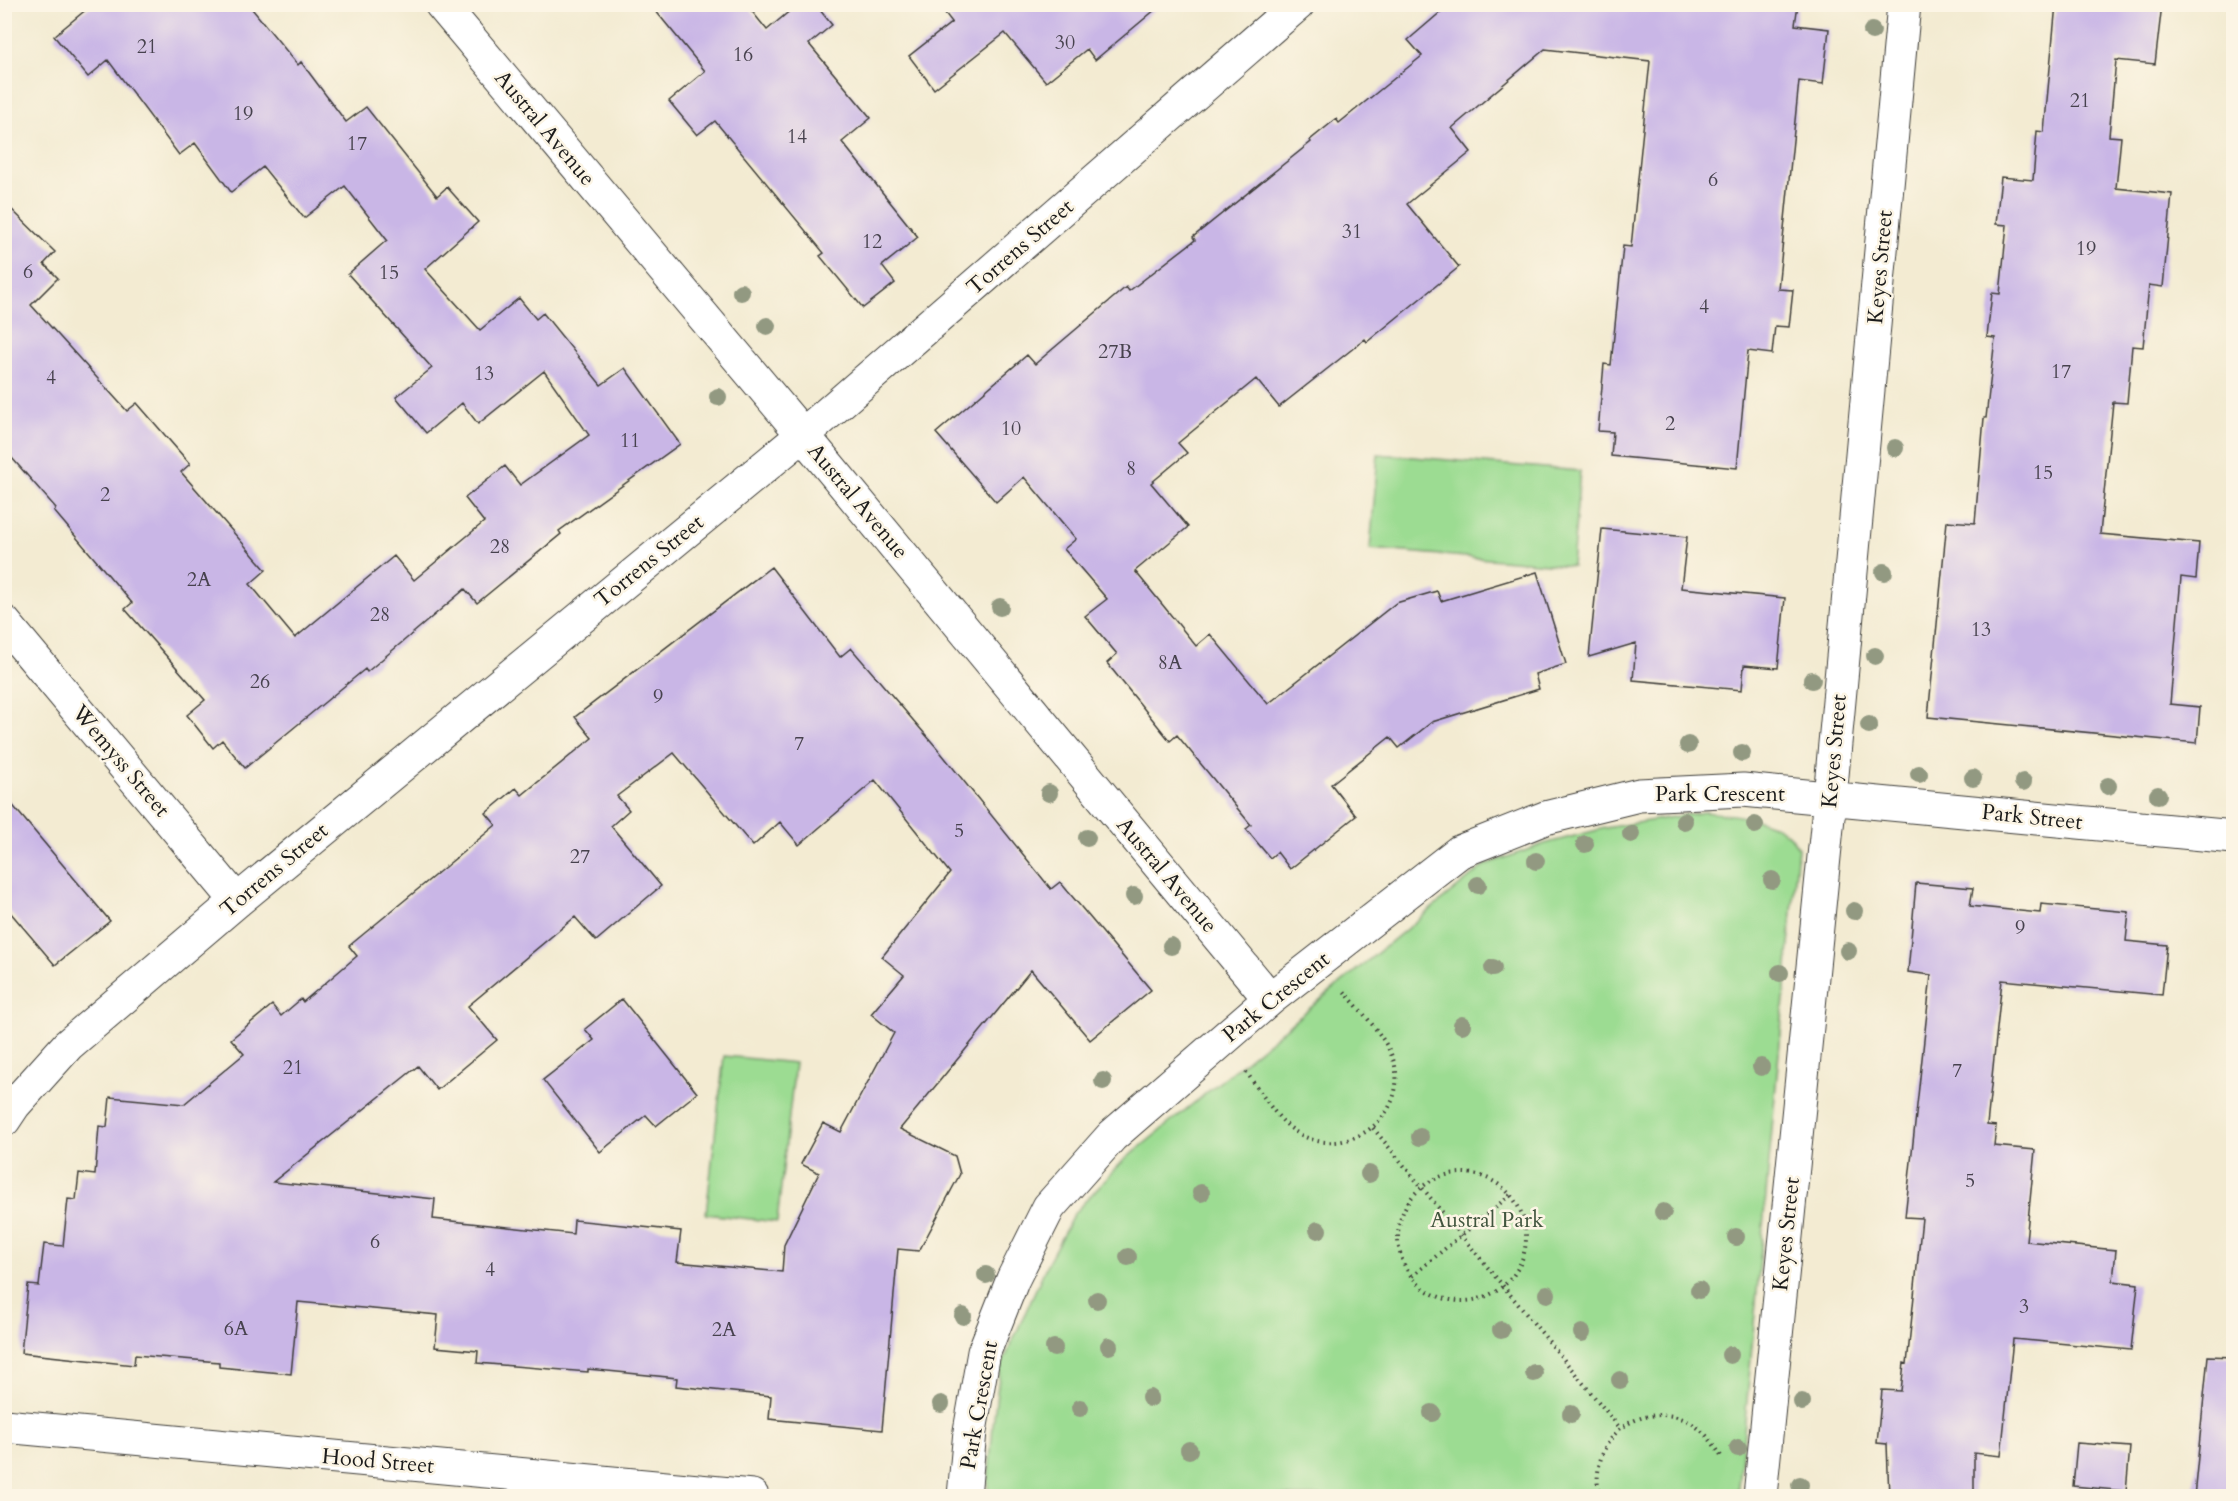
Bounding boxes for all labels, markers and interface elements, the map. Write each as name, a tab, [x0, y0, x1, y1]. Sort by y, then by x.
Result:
house number: 30	[1055, 29, 1075, 56]
house number: 21	[137, 33, 157, 60]
house number: 16	[733, 41, 753, 68]
street label: Austral Avenue	[488, 64, 602, 192]
house number: 21	[2070, 87, 2090, 114]
house number: 19	[233, 100, 253, 127]
house number: 14	[787, 123, 807, 150]
house number: 17	[347, 130, 367, 157]
house number: 6	[1708, 166, 1718, 193]
street label: Torrens Street	[960, 192, 1080, 302]
street label: Keyes Street	[1860, 209, 1900, 325]
house number: 31	[1342, 218, 1362, 245]
house number: 12	[862, 228, 882, 255]
house number: 19	[2076, 235, 2096, 262]
house number: 6	[23, 258, 33, 285]
house number: 15	[379, 259, 399, 286]
house number: 4	[1699, 293, 1709, 320]
house number: 27B	[1098, 338, 1132, 365]
house number: 17	[2051, 358, 2071, 385]
house number: 13	[474, 360, 494, 387]
house number: 4	[46, 364, 56, 391]
house number: 2	[1665, 410, 1675, 437]
house number: 10	[1001, 415, 1021, 442]
house number: 11	[620, 427, 640, 454]
street label: Austral Avenue	[801, 437, 915, 565]
house number: 8	[1126, 455, 1136, 482]
house number: 15	[2033, 459, 2053, 486]
house number: 2	[100, 481, 110, 508]
street label: Torrens Street	[588, 508, 710, 614]
house number: 28	[490, 533, 510, 560]
house number: 2A	[187, 566, 212, 593]
house number: 28	[370, 601, 390, 628]
house number: 13	[1971, 616, 1991, 643]
house number: 8A	[1158, 649, 1183, 676]
house number: 26	[250, 668, 270, 695]
house number: 9	[653, 683, 663, 710]
street label: Keyes Street	[1814, 693, 1854, 809]
street label: Wemyss Street	[64, 698, 177, 824]
house number: 7	[794, 730, 804, 757]
street label: Park Crescent	[1655, 779, 1785, 809]
street label: Park Street	[1980, 797, 2084, 837]
street label: Austral Avenue	[1110, 811, 1224, 939]
street label: Torrens Street	[214, 816, 335, 924]
house number: 5	[954, 817, 964, 844]
house number: 27	[570, 843, 590, 870]
house number: 9	[2015, 914, 2025, 941]
street label: Park Crescent	[1216, 944, 1336, 1050]
house number: 21	[283, 1054, 303, 1081]
house number: 7	[1952, 1057, 1962, 1084]
house number: 5	[1965, 1167, 1975, 1194]
street label: Keyes Street	[1765, 1176, 1807, 1292]
park label: Austral Park	[1430, 1205, 1544, 1235]
house number: 6	[370, 1228, 380, 1255]
house number: 4	[485, 1256, 495, 1283]
house number: 3	[2019, 1293, 2029, 1320]
house number: 6A	[224, 1315, 249, 1342]
house number: 2A	[712, 1316, 737, 1343]
street label: Park Crescent	[953, 1338, 1005, 1472]
street label: Hood Street	[321, 1441, 436, 1481]

